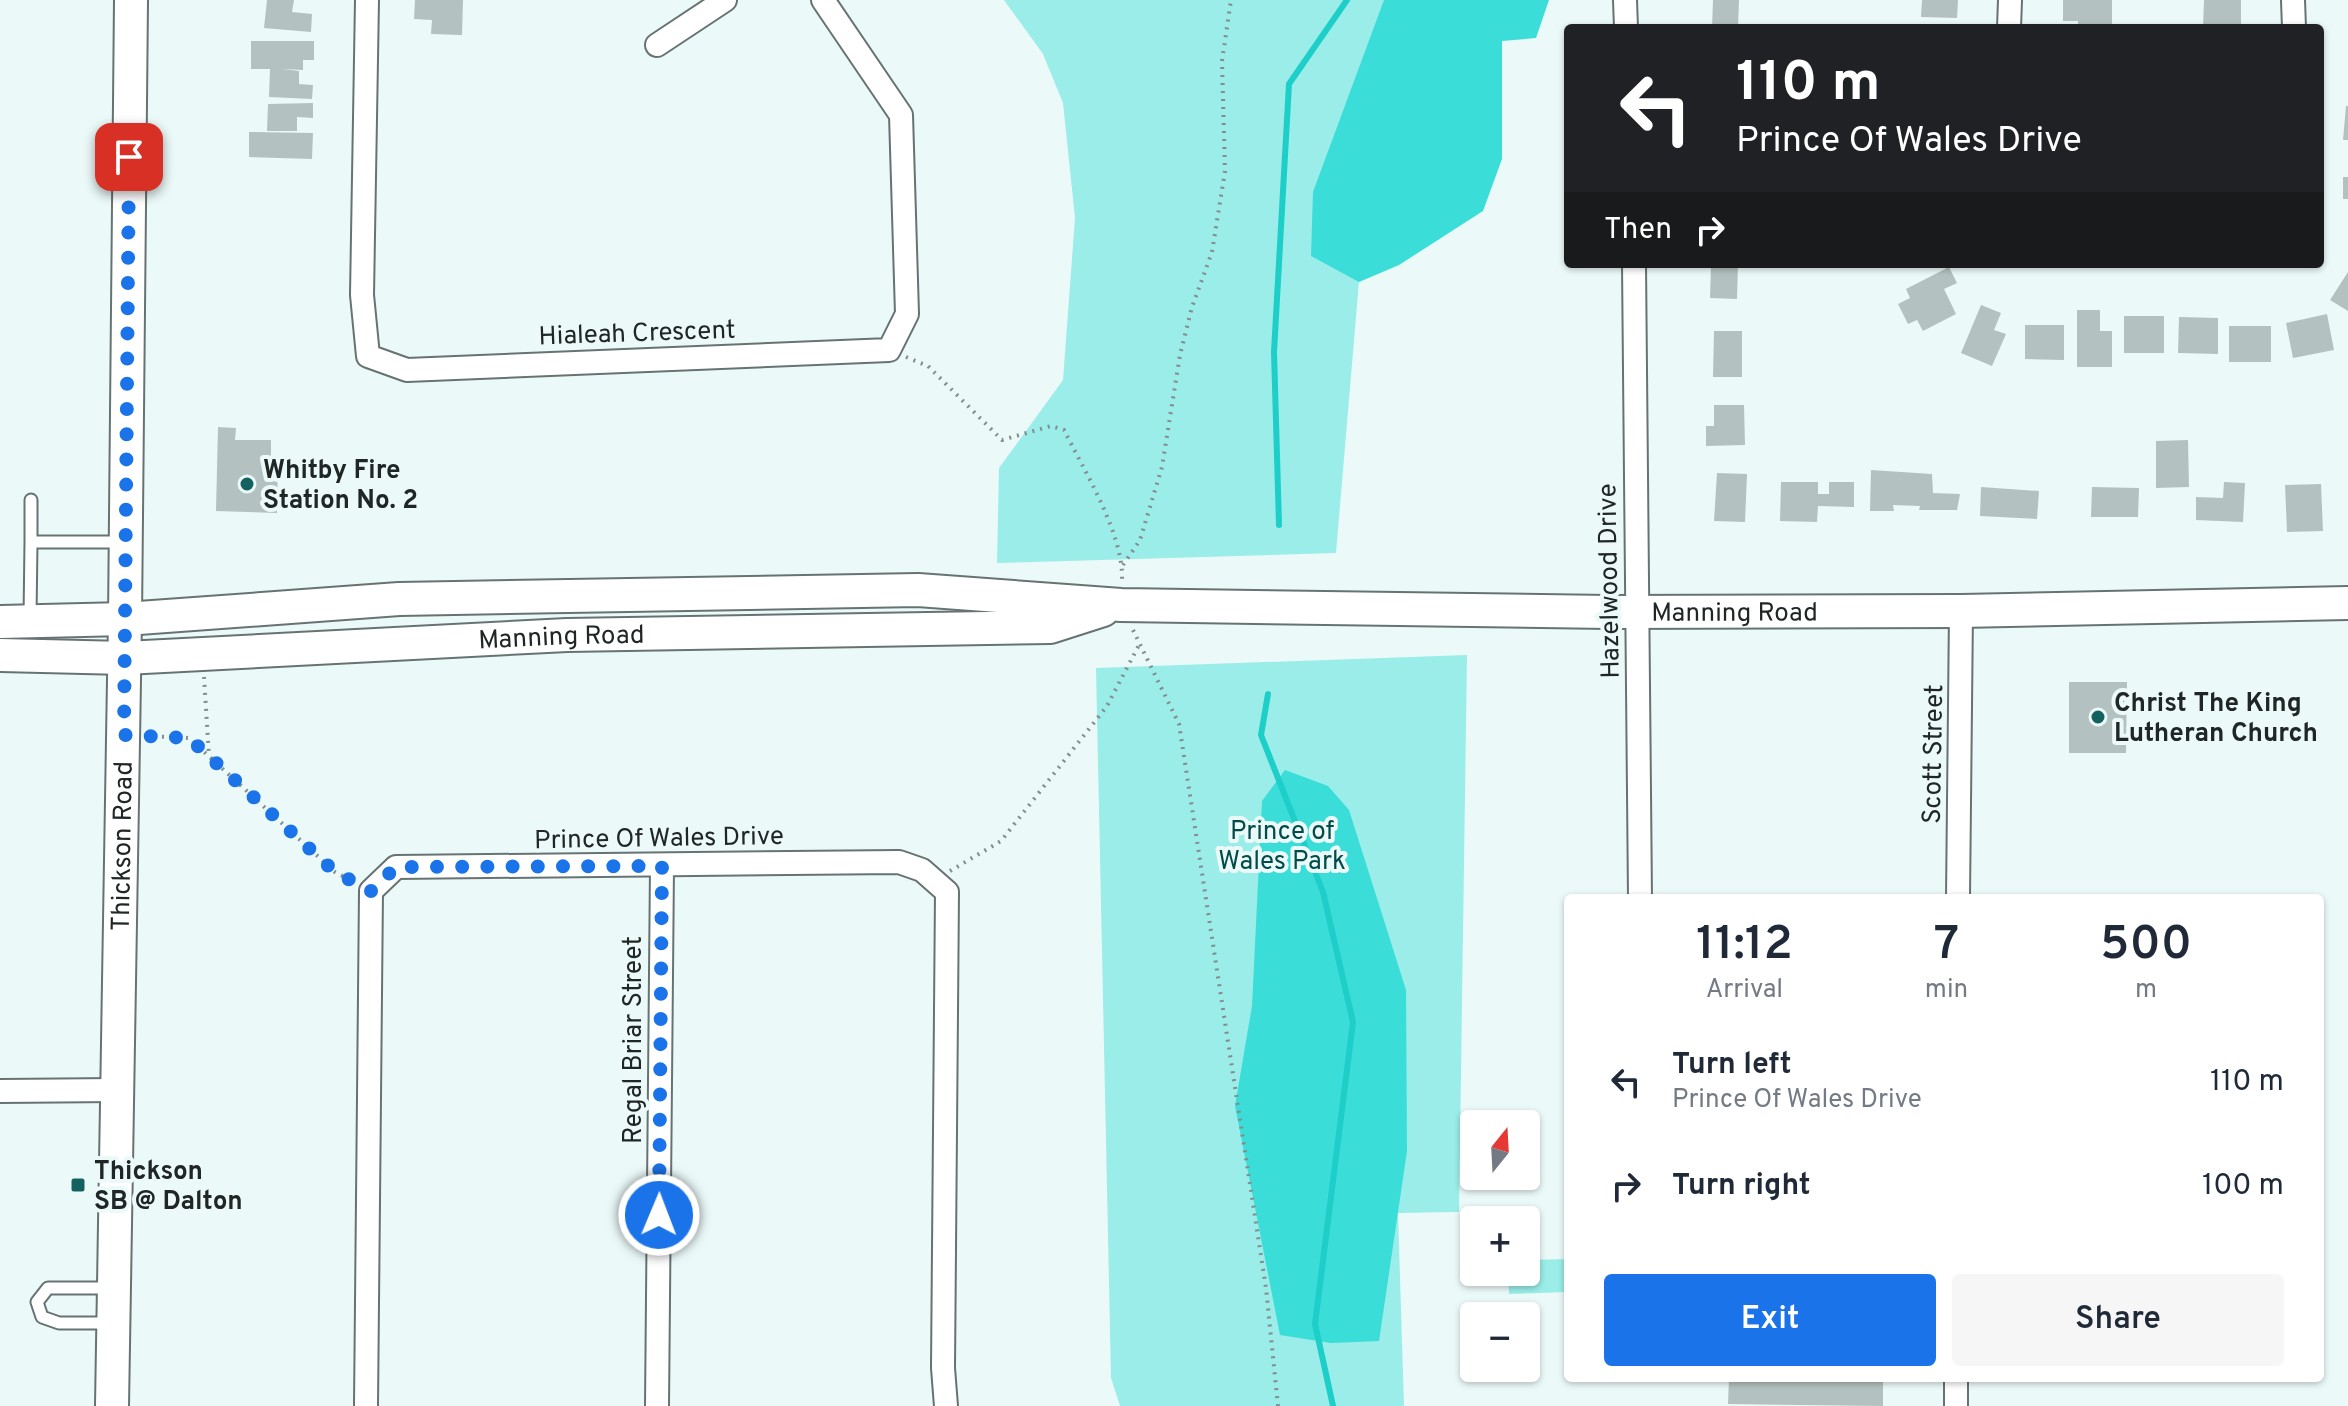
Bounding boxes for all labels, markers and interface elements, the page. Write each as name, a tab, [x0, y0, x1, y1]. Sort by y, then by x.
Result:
text: 110 m	[1736, 50, 1881, 120]
icon: left	[1604, 56, 1708, 160]
text: Prince Of Wales Drive	[1736, 119, 2082, 165]
pin	[95, 123, 163, 191]
icon: arrive	[107, 135, 151, 179]
icon: right	[1688, 208, 1732, 252]
text: Then	[1604, 212, 1672, 249]
street label: Hialeah Crescent	[538, 315, 736, 354]
place label: Whitby Fire Station No. 2	[263, 455, 418, 518]
marker: Whitby Fire Station No. 2	[238, 475, 256, 493]
street label: Hazelwood Drive	[1592, 483, 1629, 679]
street label: Manning Road	[1651, 597, 1818, 631]
street label: Manning Road	[478, 620, 645, 659]
street label: Scott Street	[1917, 684, 1952, 824]
place label: Christ The King Lutheran Church	[2114, 688, 2318, 751]
marker: Christ The King Lutheran Church	[2089, 708, 2107, 726]
street label: Thickson Road	[106, 761, 142, 931]
park label: Prince of Wales Park	[1218, 816, 1346, 879]
street label: Prince Of Wales Drive	[534, 821, 784, 858]
text: 11:12	[1696, 916, 1793, 976]
text: 7	[1934, 916, 1959, 976]
text: 500	[2100, 916, 2192, 976]
street label: Regal Briar Street	[618, 936, 651, 1144]
text: Arrival	[1706, 974, 1783, 1007]
text: min	[1925, 974, 1968, 1007]
text: m	[2135, 974, 2157, 1007]
text: Turn left	[1672, 1047, 1792, 1084]
icon: left	[1604, 1060, 1648, 1104]
text: 110 m	[2210, 1064, 2284, 1101]
text: Prince Of Wales Drive	[1672, 1084, 1922, 1117]
north arrow	[1460, 1110, 1540, 1190]
map controls	[1460, 1110, 1540, 1382]
place label: Thickson SB @ Dalton	[94, 1156, 243, 1219]
icon: right	[1604, 1164, 1648, 1208]
text: Turn right	[1672, 1168, 1810, 1205]
text: 100 m	[2202, 1168, 2284, 1205]
position arrow	[617, 1173, 701, 1257]
marker: Thickson SB @ Dalton	[69, 1176, 87, 1194]
button: +	[1460, 1206, 1540, 1286]
button: Exit	[1604, 1274, 1936, 1366]
button: Share	[1952, 1274, 2284, 1366]
button: −	[1460, 1302, 1540, 1382]

